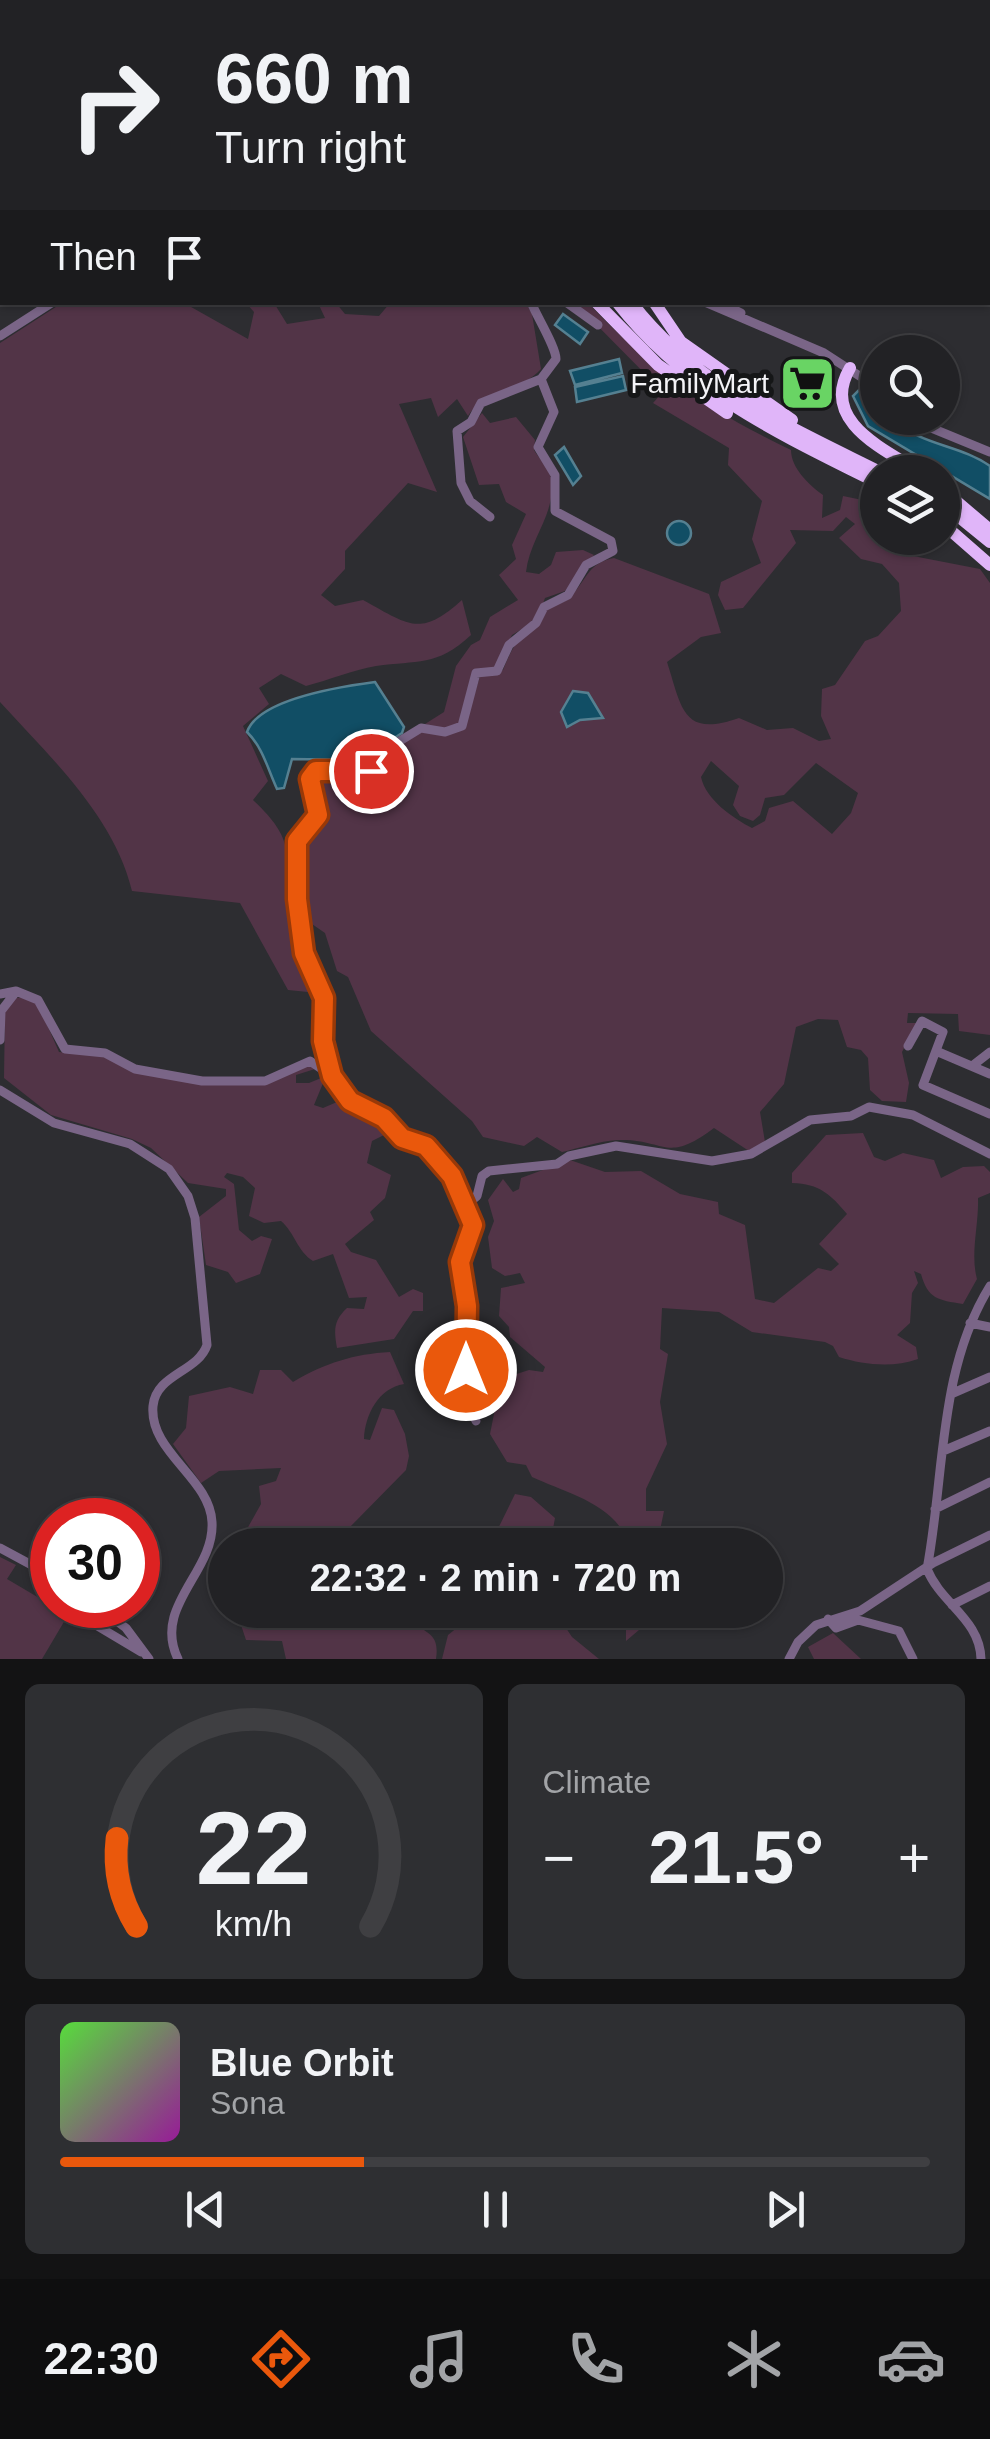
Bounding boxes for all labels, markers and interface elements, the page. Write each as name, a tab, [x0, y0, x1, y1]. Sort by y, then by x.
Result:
icon: right	[50, 40, 180, 170]
text: 660 m	[215, 40, 413, 118]
text: Turn right	[215, 122, 406, 173]
icon: arrive	[157, 230, 212, 285]
text: Then	[50, 236, 137, 278]
map controls	[860, 335, 960, 555]
button: search	[860, 335, 960, 435]
supermarket icon: FamilyMart	[778, 353, 838, 413]
place label: FamilyMart	[631, 368, 769, 399]
button: layers	[860, 455, 960, 555]
pin	[329, 729, 414, 814]
icon: arrive	[344, 744, 399, 799]
position arrow	[414, 1318, 518, 1422]
speed limit sign: 30	[30, 1498, 160, 1628]
text: 22:32 · 2 min · 720 m	[310, 1557, 681, 1599]
text: Climate	[543, 1764, 651, 1800]
text: 22	[196, 1790, 312, 1906]
text: 21.5°	[648, 1815, 824, 1899]
text: −	[543, 1827, 575, 1889]
text: +	[898, 1827, 930, 1889]
text: km/h	[215, 1904, 292, 1944]
text: Blue Orbit	[210, 2042, 394, 2084]
text: Sona	[210, 2085, 285, 2121]
icon: previous	[178, 2182, 233, 2237]
icon: pause	[468, 2182, 523, 2237]
icon: next	[758, 2182, 813, 2237]
icon: directions	[246, 2324, 316, 2394]
icon: music	[404, 2324, 474, 2394]
icon: phone	[561, 2324, 631, 2394]
icon: climate	[719, 2324, 789, 2394]
icon: car	[876, 2324, 946, 2394]
text: 22:30	[44, 2333, 159, 2384]

